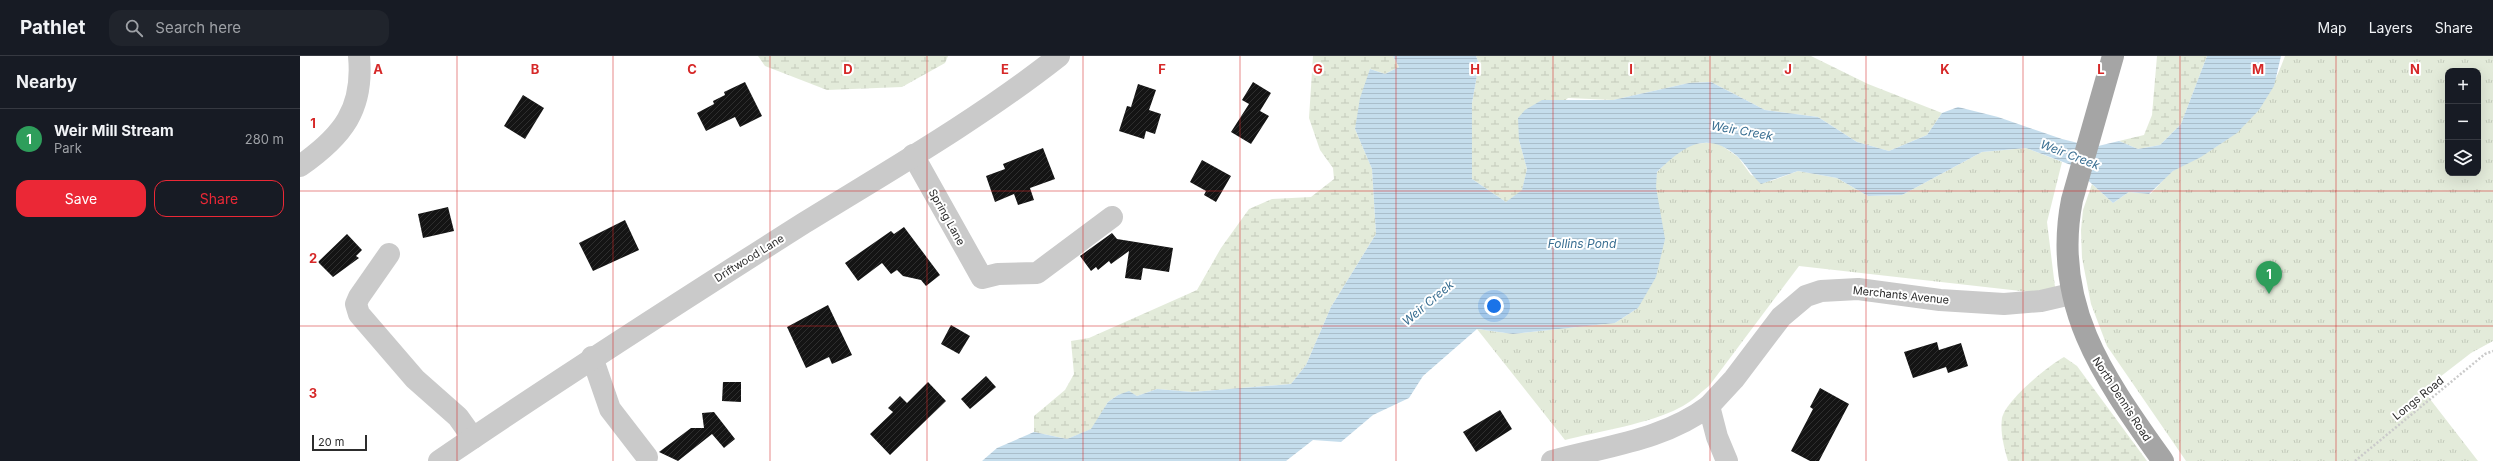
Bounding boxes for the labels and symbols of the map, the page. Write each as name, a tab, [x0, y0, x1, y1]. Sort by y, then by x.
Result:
text: A	[373, 61, 383, 77]
text: B	[531, 61, 540, 77]
text: C	[687, 61, 697, 77]
text: D	[843, 61, 853, 77]
text: E	[1001, 61, 1009, 77]
text: F	[1158, 61, 1166, 77]
text: G	[1313, 61, 1323, 77]
text: H	[1470, 61, 1480, 77]
text: I	[1629, 61, 1633, 77]
text: J	[1784, 61, 1792, 77]
text: K	[1940, 61, 1950, 77]
text: L	[2097, 61, 2105, 77]
text: M	[2252, 61, 2264, 77]
text: N	[2410, 61, 2420, 77]
text: 1	[310, 115, 316, 131]
water label: Weir Creek	[1710, 118, 1775, 143]
water label: Weir Creek	[2038, 136, 2102, 173]
street label: Spring Lane	[926, 186, 968, 248]
street label: Driftwood Lane	[712, 231, 786, 285]
water label: Follins Pond	[1548, 236, 1617, 251]
text: 2	[309, 250, 317, 266]
pin: 1	[2256, 261, 2282, 294]
water label: Weir Creek	[1399, 277, 1457, 328]
street label: Merchants Avenue	[1852, 283, 1950, 307]
your location	[1484, 296, 1504, 316]
street label: North Dennis Road	[2089, 354, 2155, 444]
street label: Longs Road	[2390, 373, 2446, 423]
text: 3	[309, 385, 317, 401]
scale bar	[312, 433, 367, 452]

